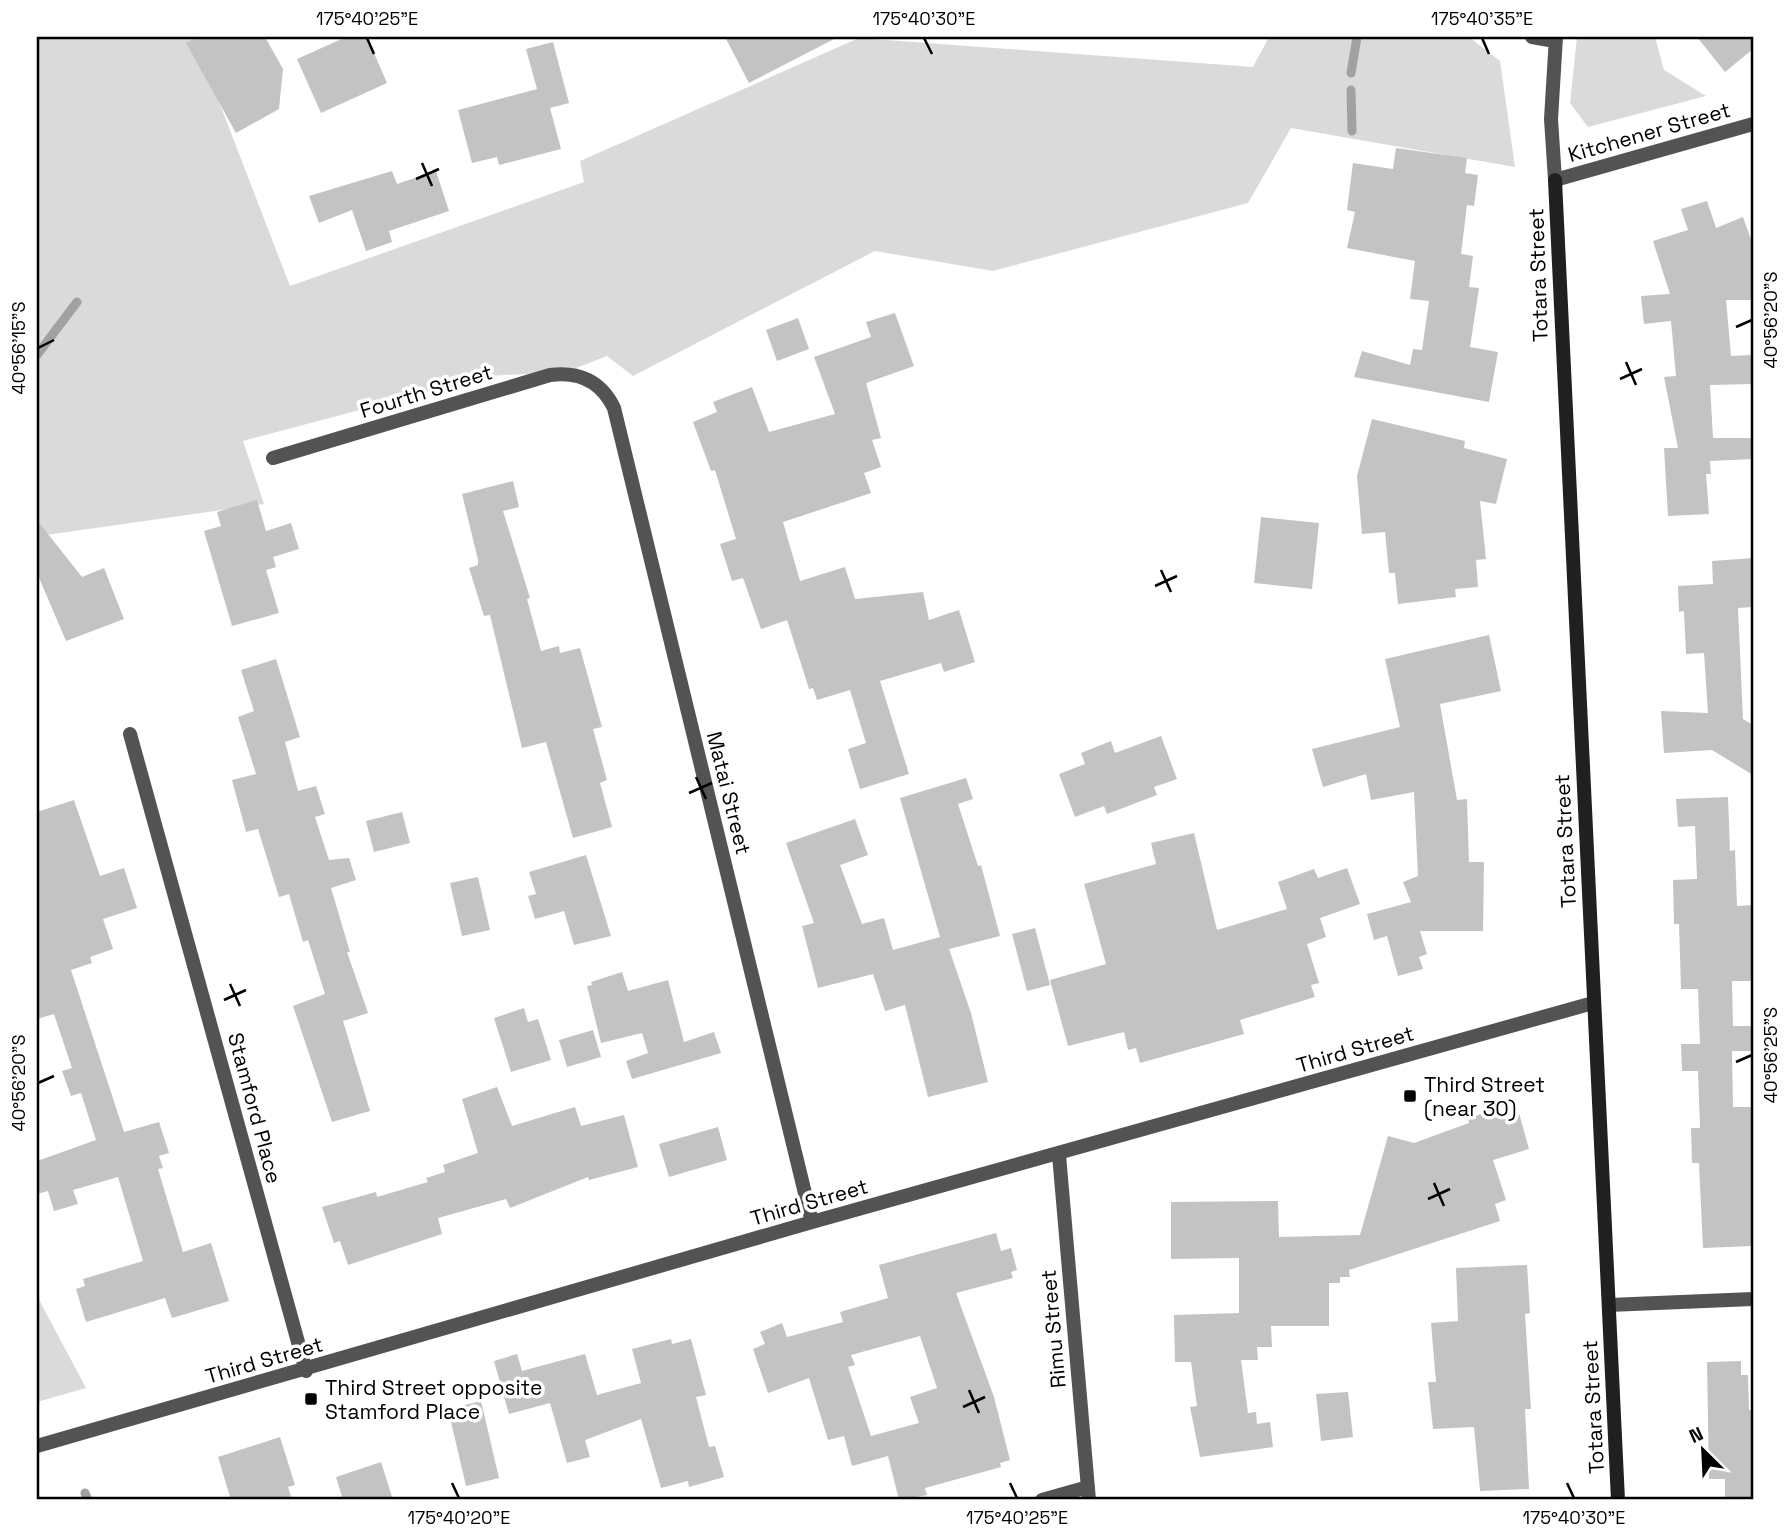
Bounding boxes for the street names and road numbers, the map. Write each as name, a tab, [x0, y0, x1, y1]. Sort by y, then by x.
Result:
street label: Kitchener Street	[1565, 96, 1733, 168]
street label: Totara Street	[1522, 208, 1554, 342]
street label: Fourth Street	[357, 358, 495, 424]
street label: Matai Street	[701, 729, 757, 857]
street label: Totara Street	[1548, 774, 1582, 908]
street label: Third Street	[1293, 1019, 1417, 1079]
street label: Stamford Place	[222, 1030, 288, 1186]
street label: Third Street	[747, 1172, 871, 1232]
street label: Rimu Street	[1034, 1269, 1072, 1389]
street label: Third Street	[202, 1330, 326, 1390]
street label: Totara Street	[1576, 1340, 1610, 1474]

